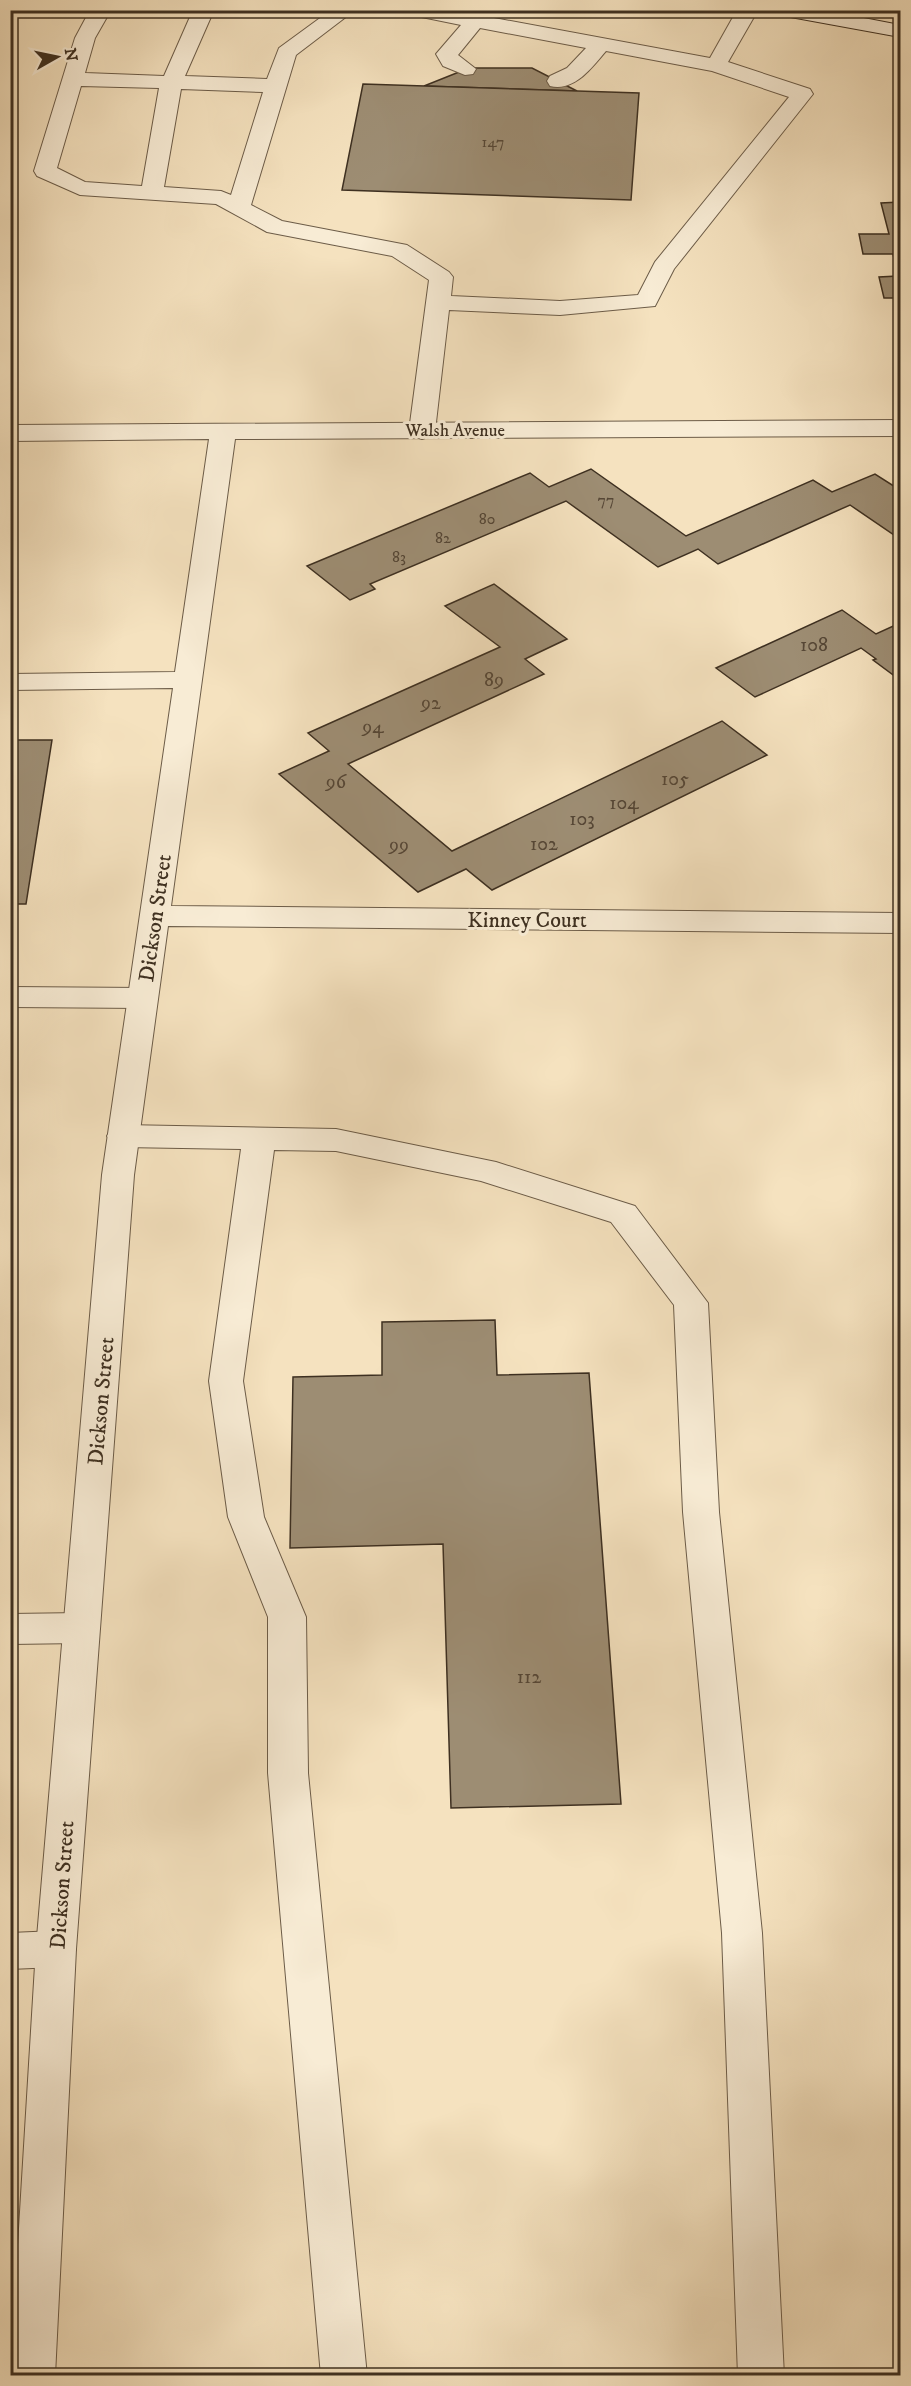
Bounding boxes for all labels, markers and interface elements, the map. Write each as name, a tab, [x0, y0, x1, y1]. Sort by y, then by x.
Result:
north arrow	[27, 27, 87, 87]
text: N	[60, 47, 82, 63]
house number: 147	[482, 132, 505, 152]
street label: Walsh Avenue	[404, 420, 505, 442]
house number: 77	[598, 490, 614, 510]
house number: 80	[479, 509, 495, 529]
house number: 82	[435, 528, 451, 548]
house number: 83	[392, 547, 406, 567]
house number: 108	[800, 633, 828, 658]
house number: 89	[484, 668, 504, 693]
house number: 92	[420, 691, 441, 716]
house number: 94	[361, 715, 384, 740]
house number: 105	[661, 767, 689, 792]
house number: 96	[325, 770, 347, 795]
house number: 104	[609, 791, 639, 816]
house number: 103	[569, 807, 595, 832]
house number: 102	[530, 832, 558, 857]
house number: 99	[388, 833, 409, 858]
street label: Dickson Street	[133, 853, 178, 984]
street label: Kinney Court	[467, 907, 587, 934]
street label: Dickson Street	[82, 1336, 121, 1466]
house number: 112	[517, 1665, 541, 1690]
street label: Dickson Street	[45, 1820, 80, 1950]

